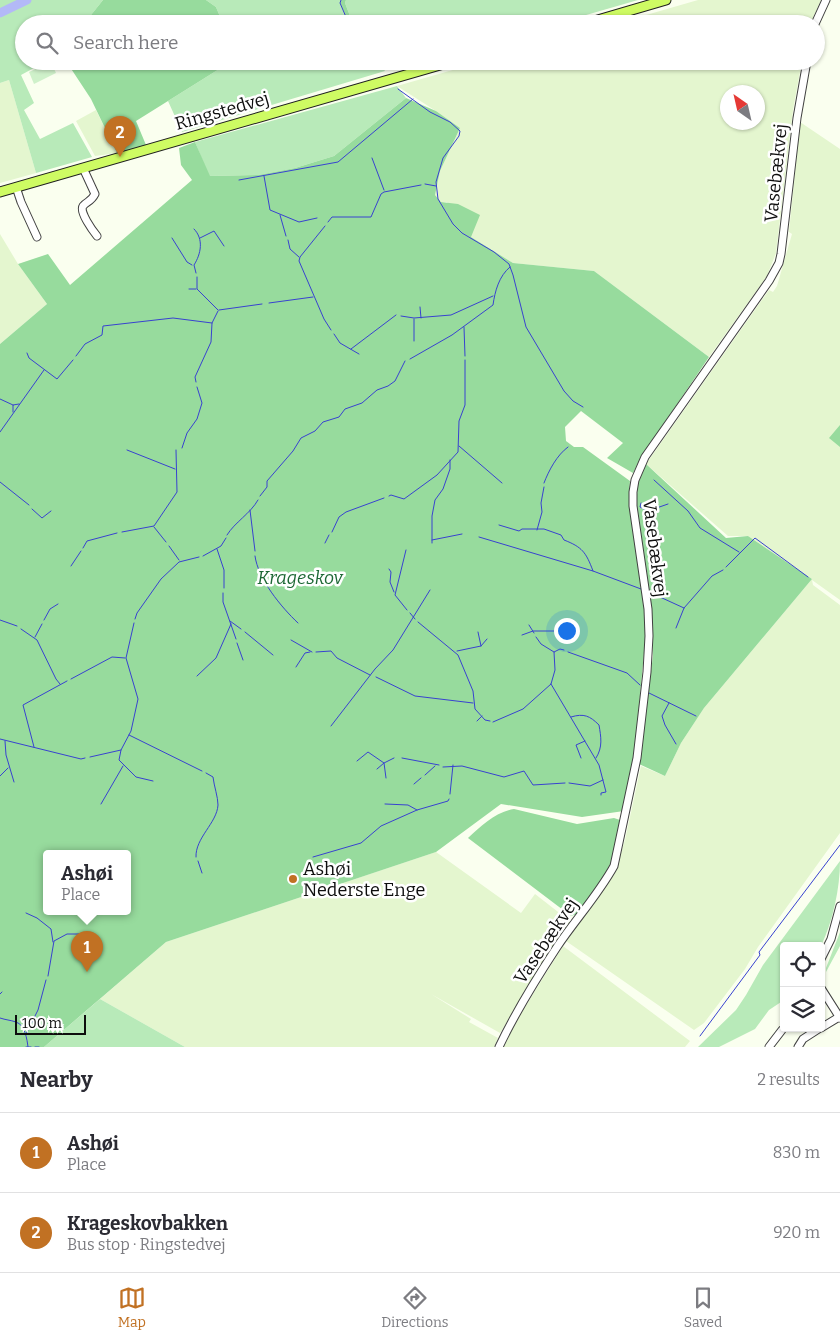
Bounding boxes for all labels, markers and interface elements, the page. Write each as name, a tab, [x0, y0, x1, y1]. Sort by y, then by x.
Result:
search box	[15, 15, 825, 70]
icon: search	[33, 29, 61, 57]
text: Search here	[73, 31, 178, 54]
north arrow	[720, 85, 765, 130]
street label: Ringstedvej	[172, 87, 272, 135]
pin: 2	[104, 116, 136, 157]
street label: Vasebækvej	[760, 123, 792, 223]
street label: Vasebækvej	[638, 498, 672, 598]
park label: Krageskov	[257, 567, 343, 589]
your location	[554, 618, 580, 644]
popup	[43, 850, 131, 915]
place label: Ashøi Nederste Enge	[303, 858, 425, 901]
text: Ashøi	[61, 862, 113, 885]
marker: Ashøi Nederste Enge	[287, 873, 299, 885]
text: Place	[61, 885, 100, 904]
street label: Vasebækvej	[509, 894, 583, 988]
pin: 1	[71, 931, 103, 972]
map controls	[780, 942, 825, 1032]
button: locate	[780, 942, 825, 987]
button: layers	[780, 987, 825, 1032]
scale bar	[15, 1012, 86, 1035]
text: 100 m	[22, 1015, 62, 1032]
text: Nearby	[20, 1067, 93, 1093]
text: 2 results	[757, 1070, 820, 1089]
text: Ashøi	[67, 1132, 119, 1155]
text: 1	[33, 1143, 39, 1162]
text: 830 m	[773, 1143, 820, 1162]
text: Place	[67, 1155, 106, 1174]
text: Krageskovbakken	[67, 1212, 228, 1235]
text: 2	[31, 1223, 41, 1242]
text: 920 m	[773, 1223, 820, 1242]
text: Bus stop · Ringstedvej	[67, 1235, 226, 1254]
tab: Map	[118, 1284, 146, 1331]
tab: Directions	[381, 1284, 449, 1331]
tab: Saved	[684, 1284, 722, 1331]

